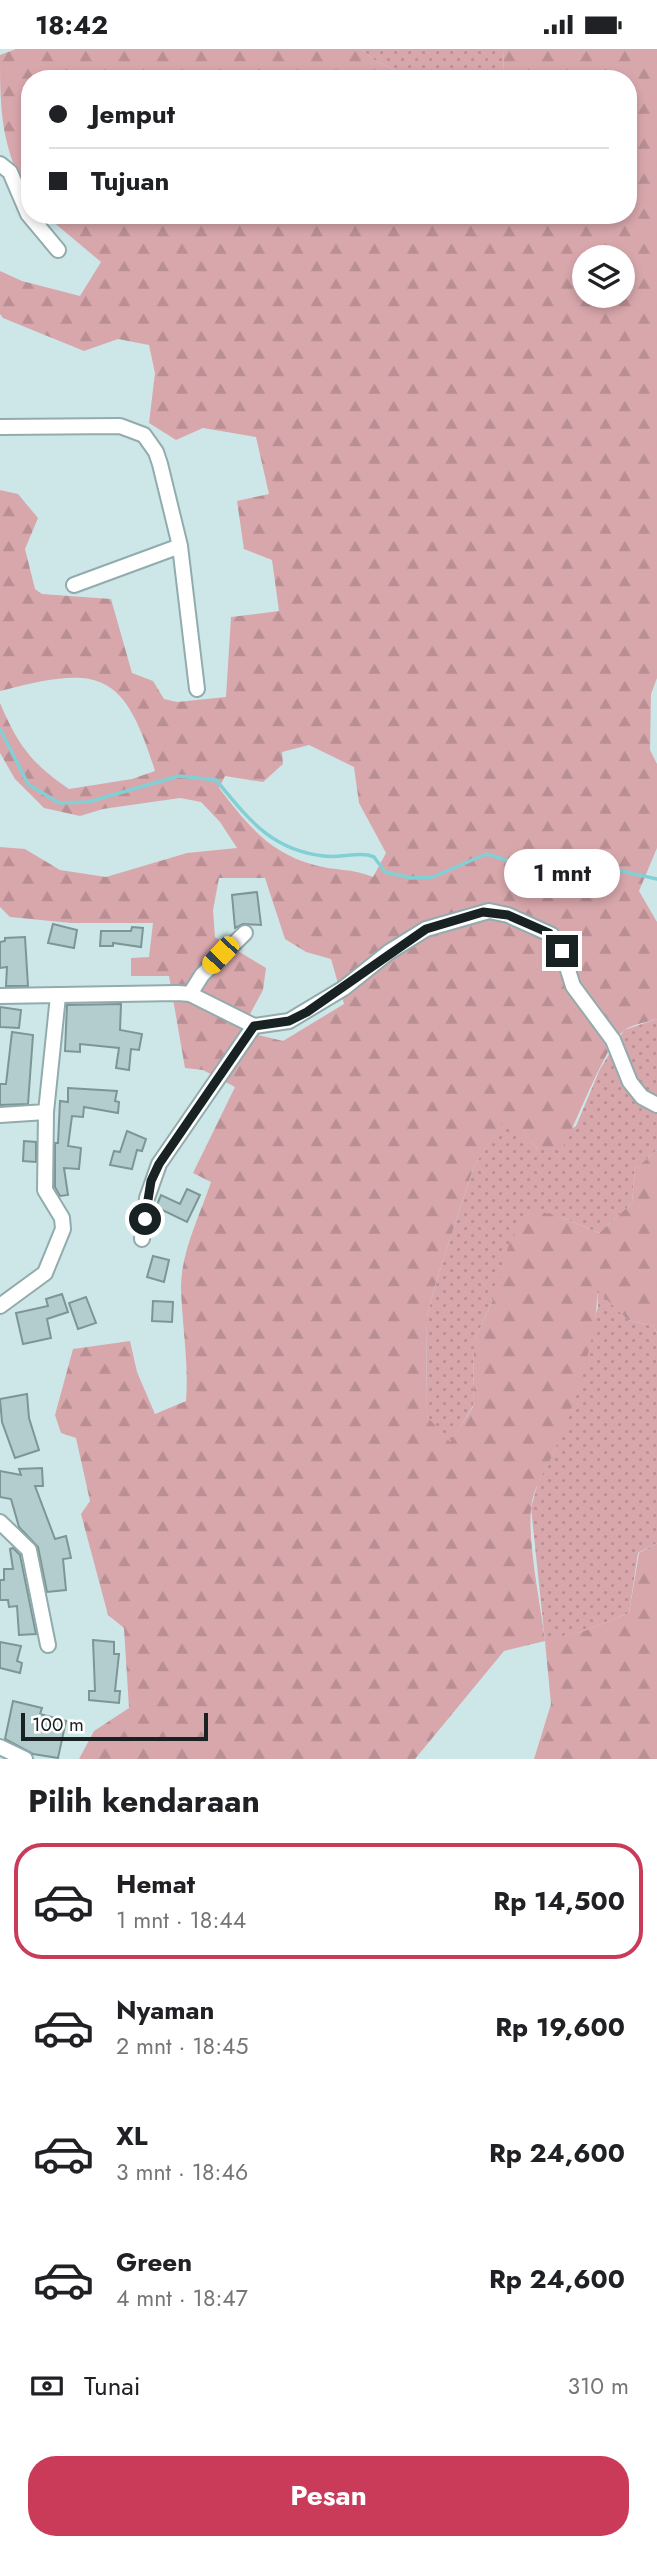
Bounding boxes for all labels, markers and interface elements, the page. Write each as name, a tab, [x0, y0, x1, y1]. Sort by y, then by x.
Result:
text: 18:42	[35, 6, 108, 44]
text: Jemput	[91, 95, 175, 133]
text: Tujuan	[91, 162, 169, 200]
map controls	[572, 245, 635, 308]
button: layers	[572, 245, 635, 308]
callout: 1 mnt	[504, 849, 620, 899]
text: 1 mnt	[533, 856, 591, 890]
car	[198, 932, 243, 978]
route end	[546, 935, 578, 967]
route start	[129, 1203, 161, 1235]
scale bar	[21, 1710, 208, 1742]
text: 100 m	[32, 1711, 84, 1738]
text: Pilih kendaraan	[28, 1778, 260, 1824]
text: Hemat	[116, 1865, 195, 1903]
icon: car	[32, 1870, 95, 1933]
text: Rp 14,500	[493, 1882, 625, 1920]
text: 1 mnt · 18:44	[116, 1903, 246, 1937]
text: Nyaman	[116, 1991, 215, 2029]
icon: car	[32, 1996, 95, 2059]
text: Rp 19,600	[495, 2008, 625, 2046]
text: 2 mnt · 18:45	[116, 2029, 248, 2063]
text: XL	[116, 2117, 148, 2155]
icon: car	[32, 2122, 95, 2185]
text: Rp 24,600	[489, 2134, 625, 2172]
text: 3 mnt · 18:46	[116, 2155, 248, 2189]
text: Green	[116, 2243, 192, 2281]
icon: car	[32, 2248, 95, 2311]
text: Rp 24,600	[489, 2260, 625, 2298]
text: 4 mnt · 18:47	[116, 2281, 248, 2315]
icon: cash	[28, 2367, 66, 2405]
text: Tunai	[84, 2367, 141, 2405]
text: 310 m	[567, 2369, 629, 2403]
button: Pesan	[28, 2456, 629, 2536]

